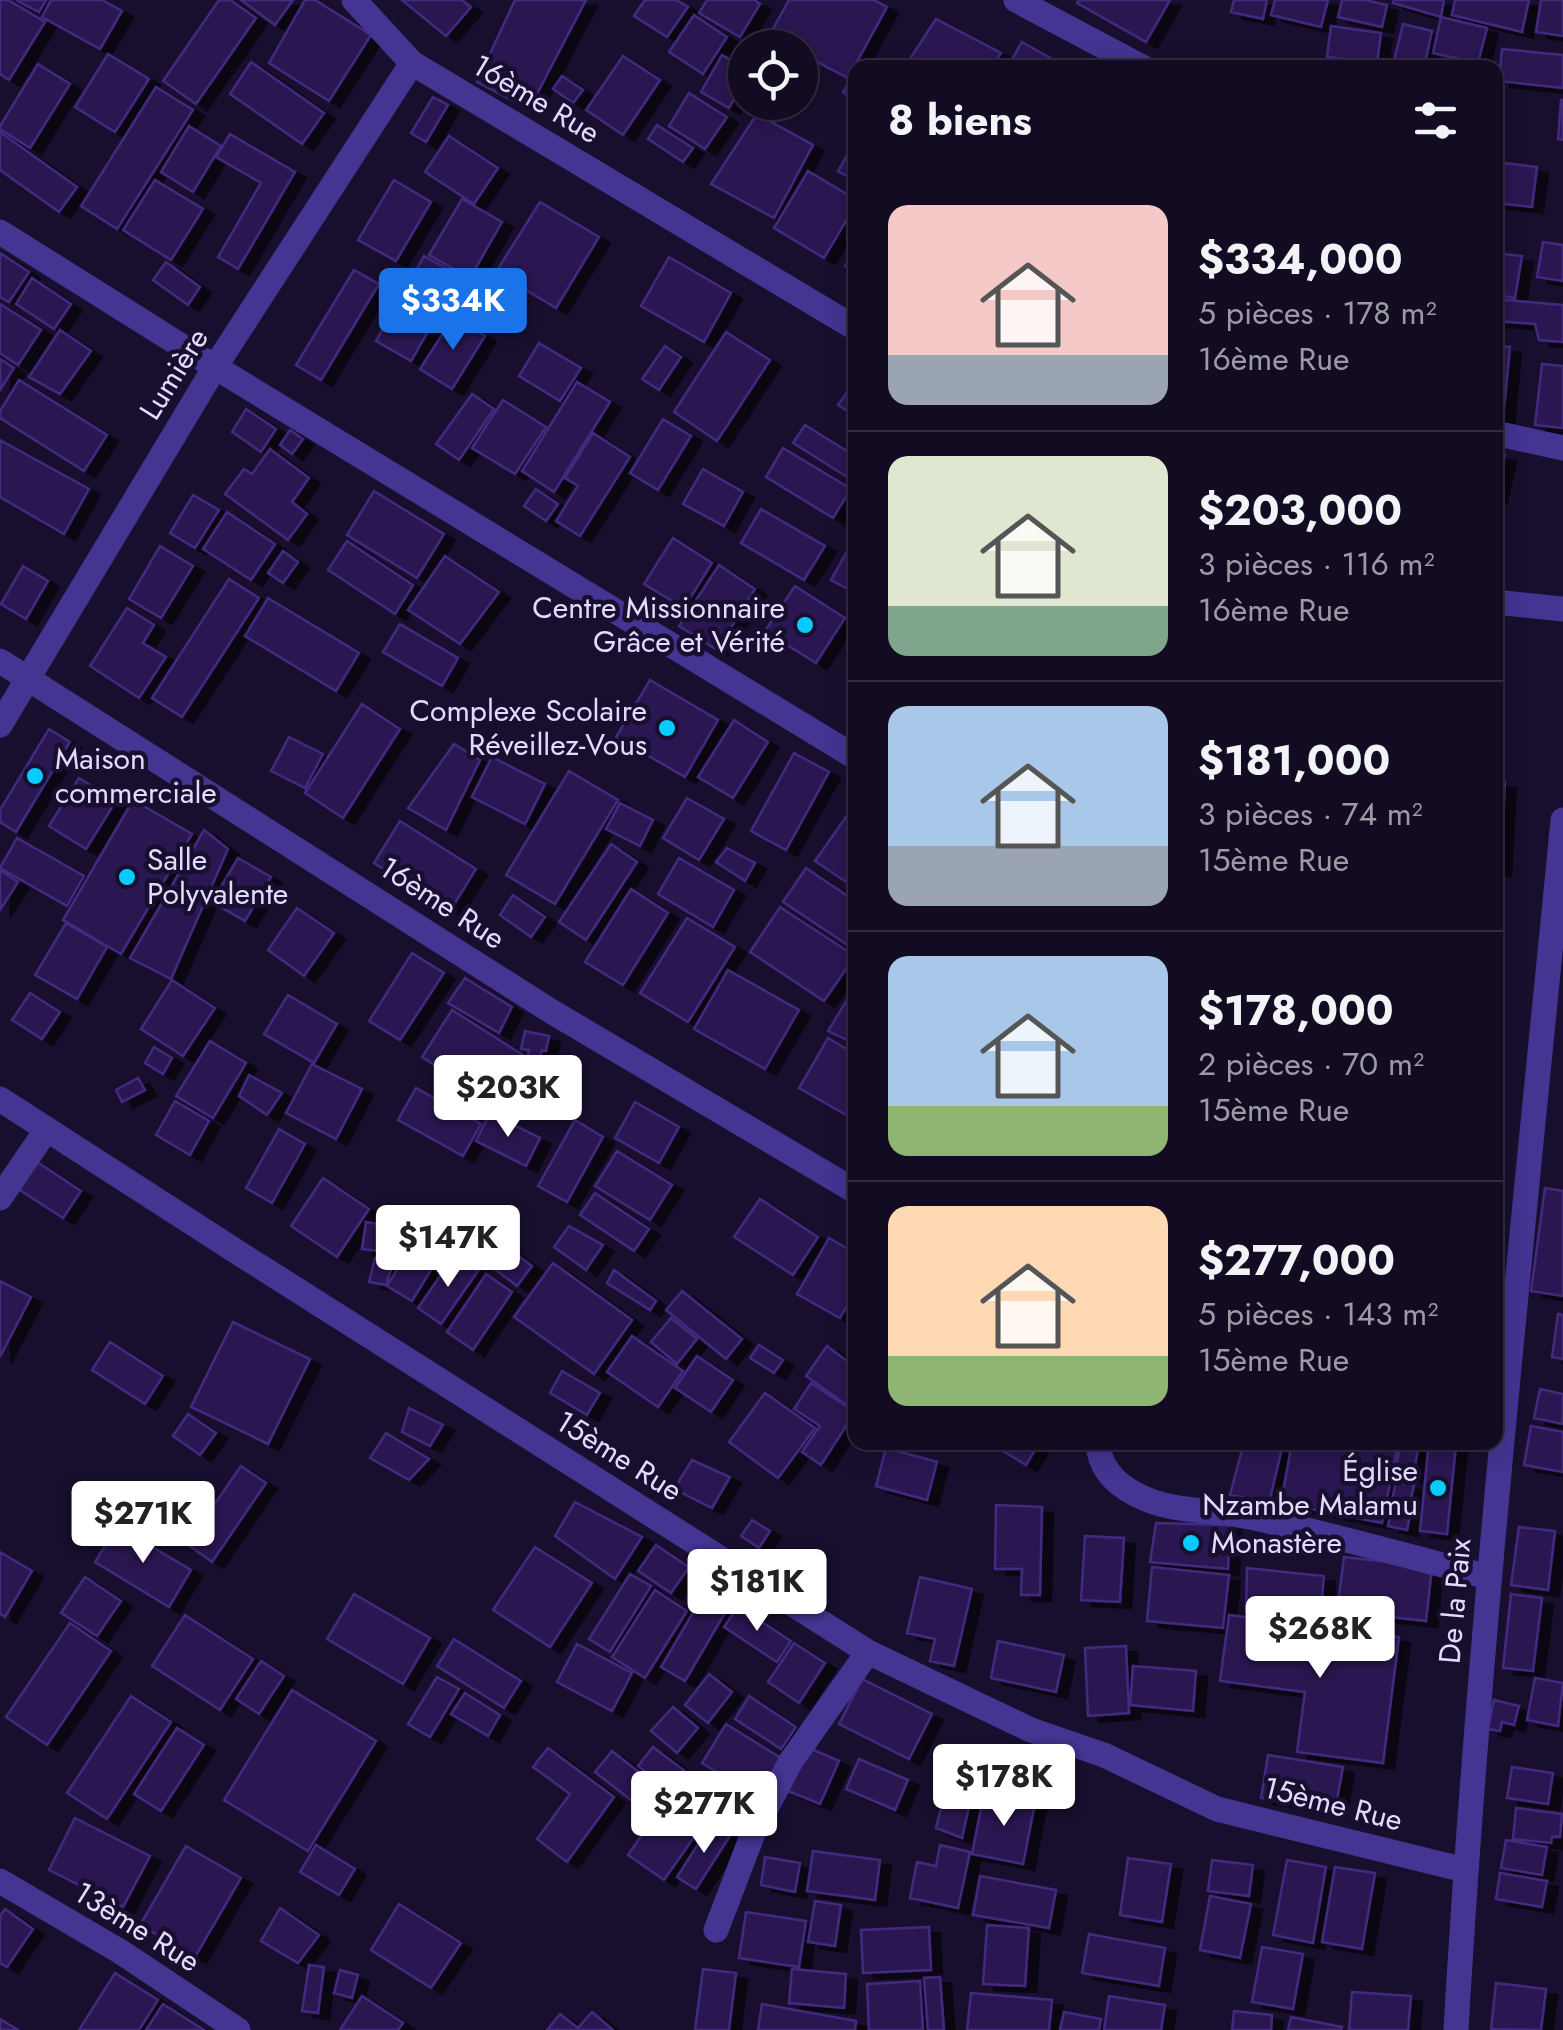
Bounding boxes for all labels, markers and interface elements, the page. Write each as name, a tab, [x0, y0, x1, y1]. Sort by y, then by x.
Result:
map controls	[728, 30, 818, 120]
button: locate	[728, 30, 818, 120]
street label: 16ème Rue	[464, 44, 608, 154]
text: 8 biens	[888, 90, 1032, 151]
icon: filters	[1408, 93, 1463, 148]
text: $334,000	[1198, 229, 1403, 290]
icon: home	[968, 245, 1088, 365]
pin: $334K	[383, 268, 523, 353]
text: $334K	[401, 277, 505, 323]
text: 5 pièces · 178 m²	[1198, 290, 1436, 336]
street label: Lumière	[129, 320, 218, 428]
text: 16ème Rue	[1198, 336, 1350, 382]
text: $203,000	[1198, 480, 1402, 541]
icon: home	[968, 496, 1088, 616]
text: 3 pièces · 116 m²	[1198, 541, 1434, 587]
place label: Centre Missionnaire Grâce et Vérité	[532, 586, 785, 663]
text: 16ème Rue	[1198, 587, 1350, 633]
marker: Centre Missionnaire Grâce et Vérité	[794, 614, 816, 636]
place label: Complexe Scolaire Réveillez-Vous	[409, 689, 647, 766]
marker: Complexe Scolaire Réveillez-Vous	[656, 717, 678, 739]
text: $181,000	[1198, 730, 1390, 791]
place label: Maison commerciale	[55, 737, 217, 814]
icon: home	[968, 746, 1088, 866]
marker: Maison commerciale	[24, 765, 46, 787]
text: 3 pièces · 74 m²	[1198, 791, 1423, 837]
text: 15ème Rue	[1198, 837, 1349, 883]
place label: Salle Polyvalente	[147, 838, 288, 915]
street label: 16ème Rue	[371, 846, 514, 959]
marker: Salle Polyvalente	[116, 866, 138, 888]
text: $178,000	[1198, 980, 1394, 1041]
icon: home	[968, 996, 1088, 1116]
text: 2 pièces · 70 m²	[1198, 1041, 1424, 1087]
pin: $203K	[438, 1055, 578, 1140]
text: $203K	[456, 1064, 560, 1110]
text: 15ème Rue	[1198, 1087, 1349, 1133]
pin: $147K	[378, 1205, 518, 1290]
text: $147K	[398, 1214, 498, 1260]
text: $277,000	[1198, 1230, 1395, 1291]
icon: home	[968, 1246, 1088, 1366]
text: 5 pièces · 143 m²	[1198, 1291, 1438, 1337]
text: 15ème Rue	[1198, 1337, 1349, 1383]
street label: 15ème Rue	[548, 1400, 691, 1511]
place label: Église Nzambe Malamu	[1202, 1449, 1418, 1526]
marker: Église Nzambe Malamu	[1427, 1477, 1449, 1499]
pin: $271K	[73, 1481, 213, 1566]
text: $271K	[94, 1490, 192, 1536]
place label: Monastère	[1211, 1521, 1342, 1564]
marker: Monastère	[1180, 1532, 1202, 1554]
street label: De la Paix	[1428, 1536, 1481, 1665]
pin: $181K	[687, 1549, 827, 1634]
text: $181K	[710, 1558, 804, 1604]
pin: $268K	[1250, 1596, 1390, 1681]
text: $268K	[1268, 1605, 1372, 1651]
pin: $178K	[934, 1744, 1074, 1829]
text: $178K	[955, 1753, 1053, 1799]
street label: 15ème Rue	[1259, 1766, 1407, 1842]
pin: $277K	[634, 1771, 774, 1856]
text: $277K	[653, 1780, 755, 1826]
street label: 13ème Rue	[66, 1871, 209, 1982]

